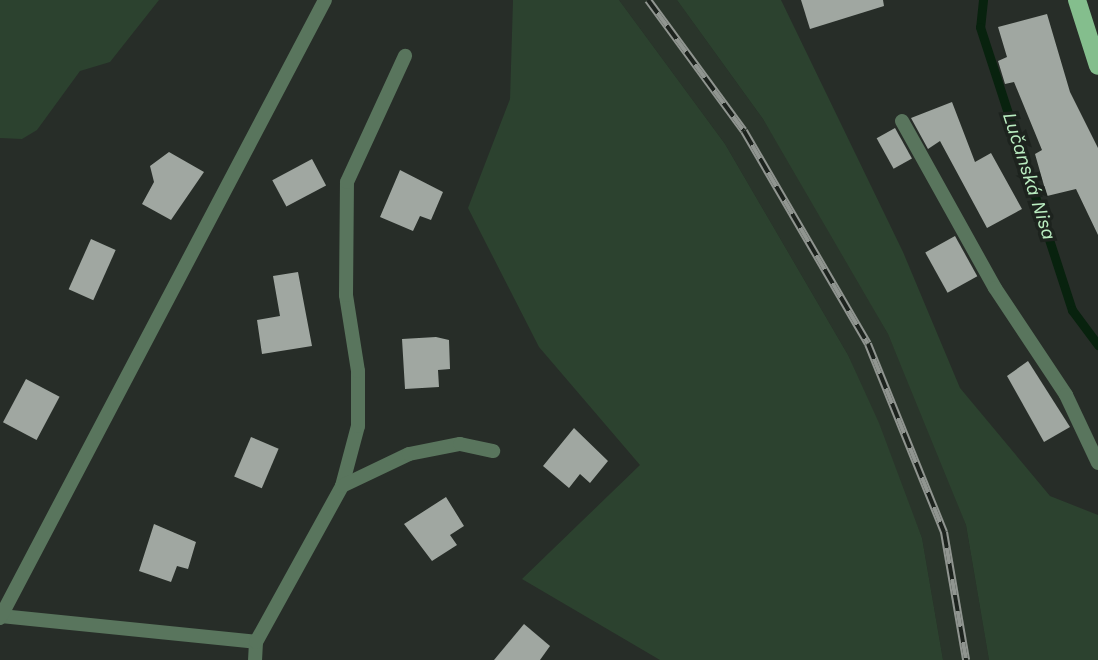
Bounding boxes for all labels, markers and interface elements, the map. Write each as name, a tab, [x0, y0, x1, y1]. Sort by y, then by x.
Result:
water label: Lučanská Nisa	[998, 109, 1060, 243]

